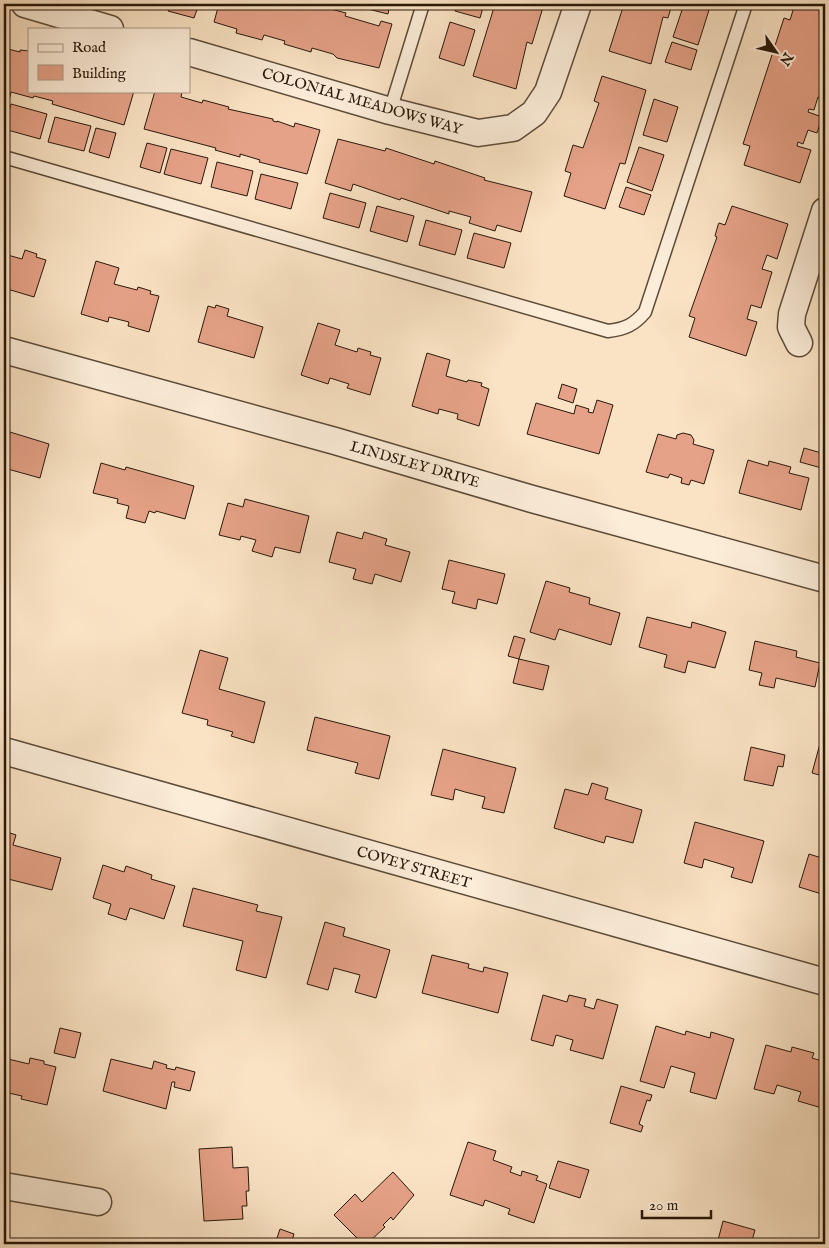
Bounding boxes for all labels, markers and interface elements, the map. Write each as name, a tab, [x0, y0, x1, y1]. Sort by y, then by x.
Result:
legend	[28, 28, 190, 92]
north arrow	[752, 28, 802, 78]
text: Road	[72, 38, 107, 57]
text: N	[775, 48, 797, 69]
text: Building	[72, 64, 127, 83]
street label: COLONIAL MEADOWS WAY	[260, 64, 465, 139]
street label: LINDSLEY DRIVE	[348, 437, 482, 492]
street label: COVEY STREET	[354, 842, 473, 893]
scale bar	[642, 1188, 710, 1220]
text: 20 m	[649, 1196, 679, 1215]

